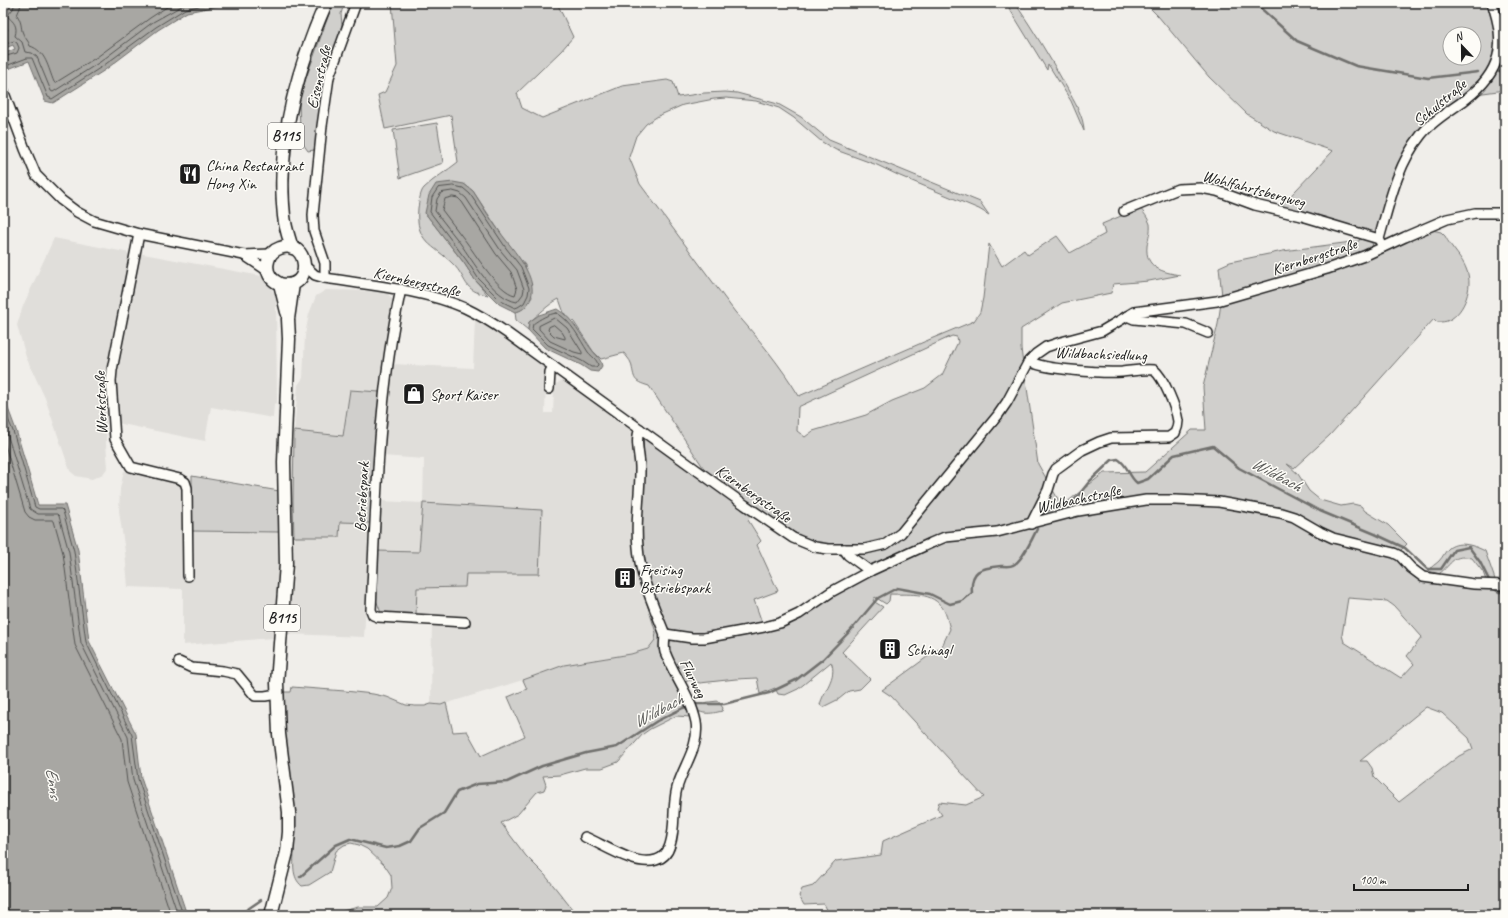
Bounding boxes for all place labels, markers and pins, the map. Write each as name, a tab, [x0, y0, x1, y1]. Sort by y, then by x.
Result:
place label: China Restaurant Hong Xin	[206, 156, 305, 194]
restaurant icon: China Restaurant Hong Xin	[177, 161, 203, 187]
shop icon: Sport Kaiser	[401, 381, 427, 407]
place label: Sport Kaiser	[430, 385, 499, 405]
place label: Freising Betriebspark	[640, 560, 711, 598]
building icon: Freising Betriebspark	[612, 565, 638, 591]
building icon: Schinagl	[877, 636, 903, 662]
place label: Schinagl	[906, 640, 955, 660]

